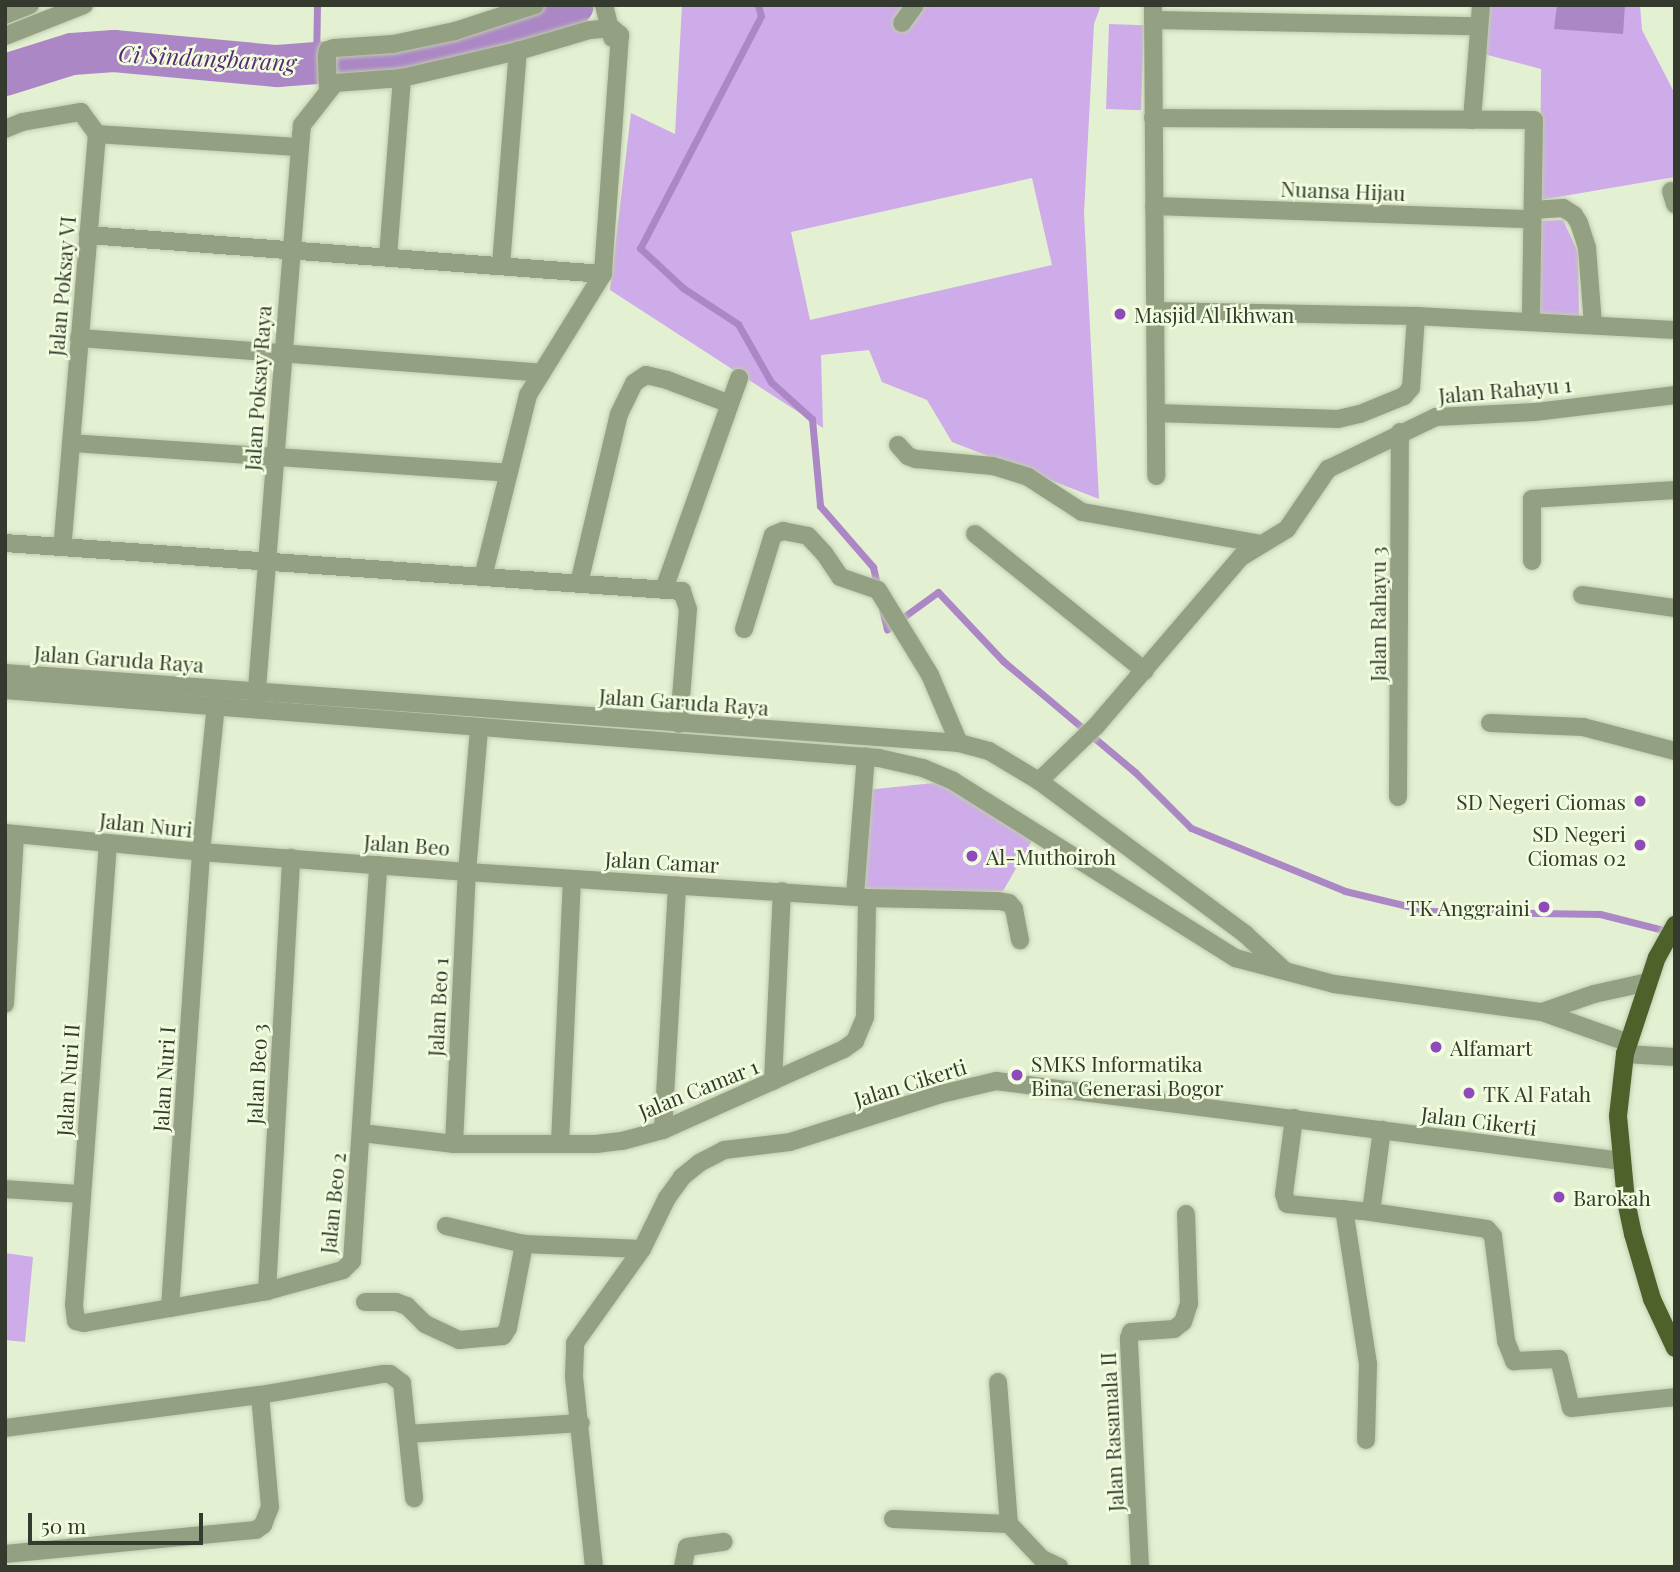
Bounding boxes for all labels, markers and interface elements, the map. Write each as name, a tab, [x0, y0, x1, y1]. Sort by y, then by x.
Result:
water label: Ci Sindangbarang	[117, 40, 297, 76]
street label: Nuansa Hijau	[1280, 175, 1406, 205]
street label: Jalan Poksay VI	[42, 214, 80, 358]
place label: Masjid Al Ikhwan	[1134, 301, 1295, 327]
street label: Jalan Poksay Raya	[239, 304, 275, 472]
marker: Masjid Al Ikhwan	[1112, 306, 1128, 322]
street label: Jalan Rahayu 1	[1437, 371, 1573, 407]
street label: Jalan Rahayu 3	[1364, 546, 1390, 682]
street label: Jalan Garuda Raya	[33, 639, 205, 677]
street label: Jalan Garuda Raya	[598, 682, 770, 720]
place label: SD Negeri Ciomas	[1456, 788, 1626, 814]
marker: SD Negeri Ciomas	[1632, 793, 1648, 809]
street label: Jalan Nuri	[98, 807, 194, 841]
place label: SD Negeri Ciomas 02	[1528, 820, 1626, 870]
street label: Jalan Beo	[363, 828, 451, 860]
marker: SD Negeri Ciomas 02	[1632, 837, 1648, 853]
place label: Al-Muthoiroh	[986, 843, 1116, 869]
street label: Jalan Camar	[604, 845, 720, 877]
marker: Al-Muthoiroh	[964, 848, 980, 864]
place label: TK Anggraini	[1406, 894, 1530, 920]
marker: TK Anggraini	[1536, 899, 1552, 915]
street label: Jalan Beo 1	[422, 957, 452, 1057]
street label: Jalan Nuri II	[50, 1023, 84, 1137]
street label: Jalan Beo 3	[241, 1023, 271, 1125]
street label: Jalan Nuri I	[147, 1025, 179, 1133]
place label: Alfamart	[1450, 1034, 1533, 1060]
marker: Alfamart	[1428, 1039, 1444, 1055]
place label: SMKS Informatika Bina Generasi Bogor	[1031, 1050, 1224, 1100]
street label: Jalan Camar 1	[634, 1052, 762, 1124]
street label: Jalan Cikerti	[851, 1053, 969, 1111]
marker: SMKS Informatika Bina Generasi Bogor	[1009, 1067, 1025, 1083]
place label: TK Al Fatah	[1483, 1080, 1592, 1106]
marker: TK Al Fatah	[1461, 1085, 1477, 1101]
street label: Jalan Cikerti	[1420, 1100, 1538, 1140]
street label: Jalan Beo 2	[314, 1151, 350, 1255]
place label: Barokah	[1573, 1184, 1651, 1210]
marker: Barokah	[1551, 1189, 1567, 1205]
street label: Jalan Rasamala II	[1094, 1351, 1128, 1513]
scale bar	[32, 1498, 206, 1542]
text: 50 m	[41, 1511, 86, 1539]

